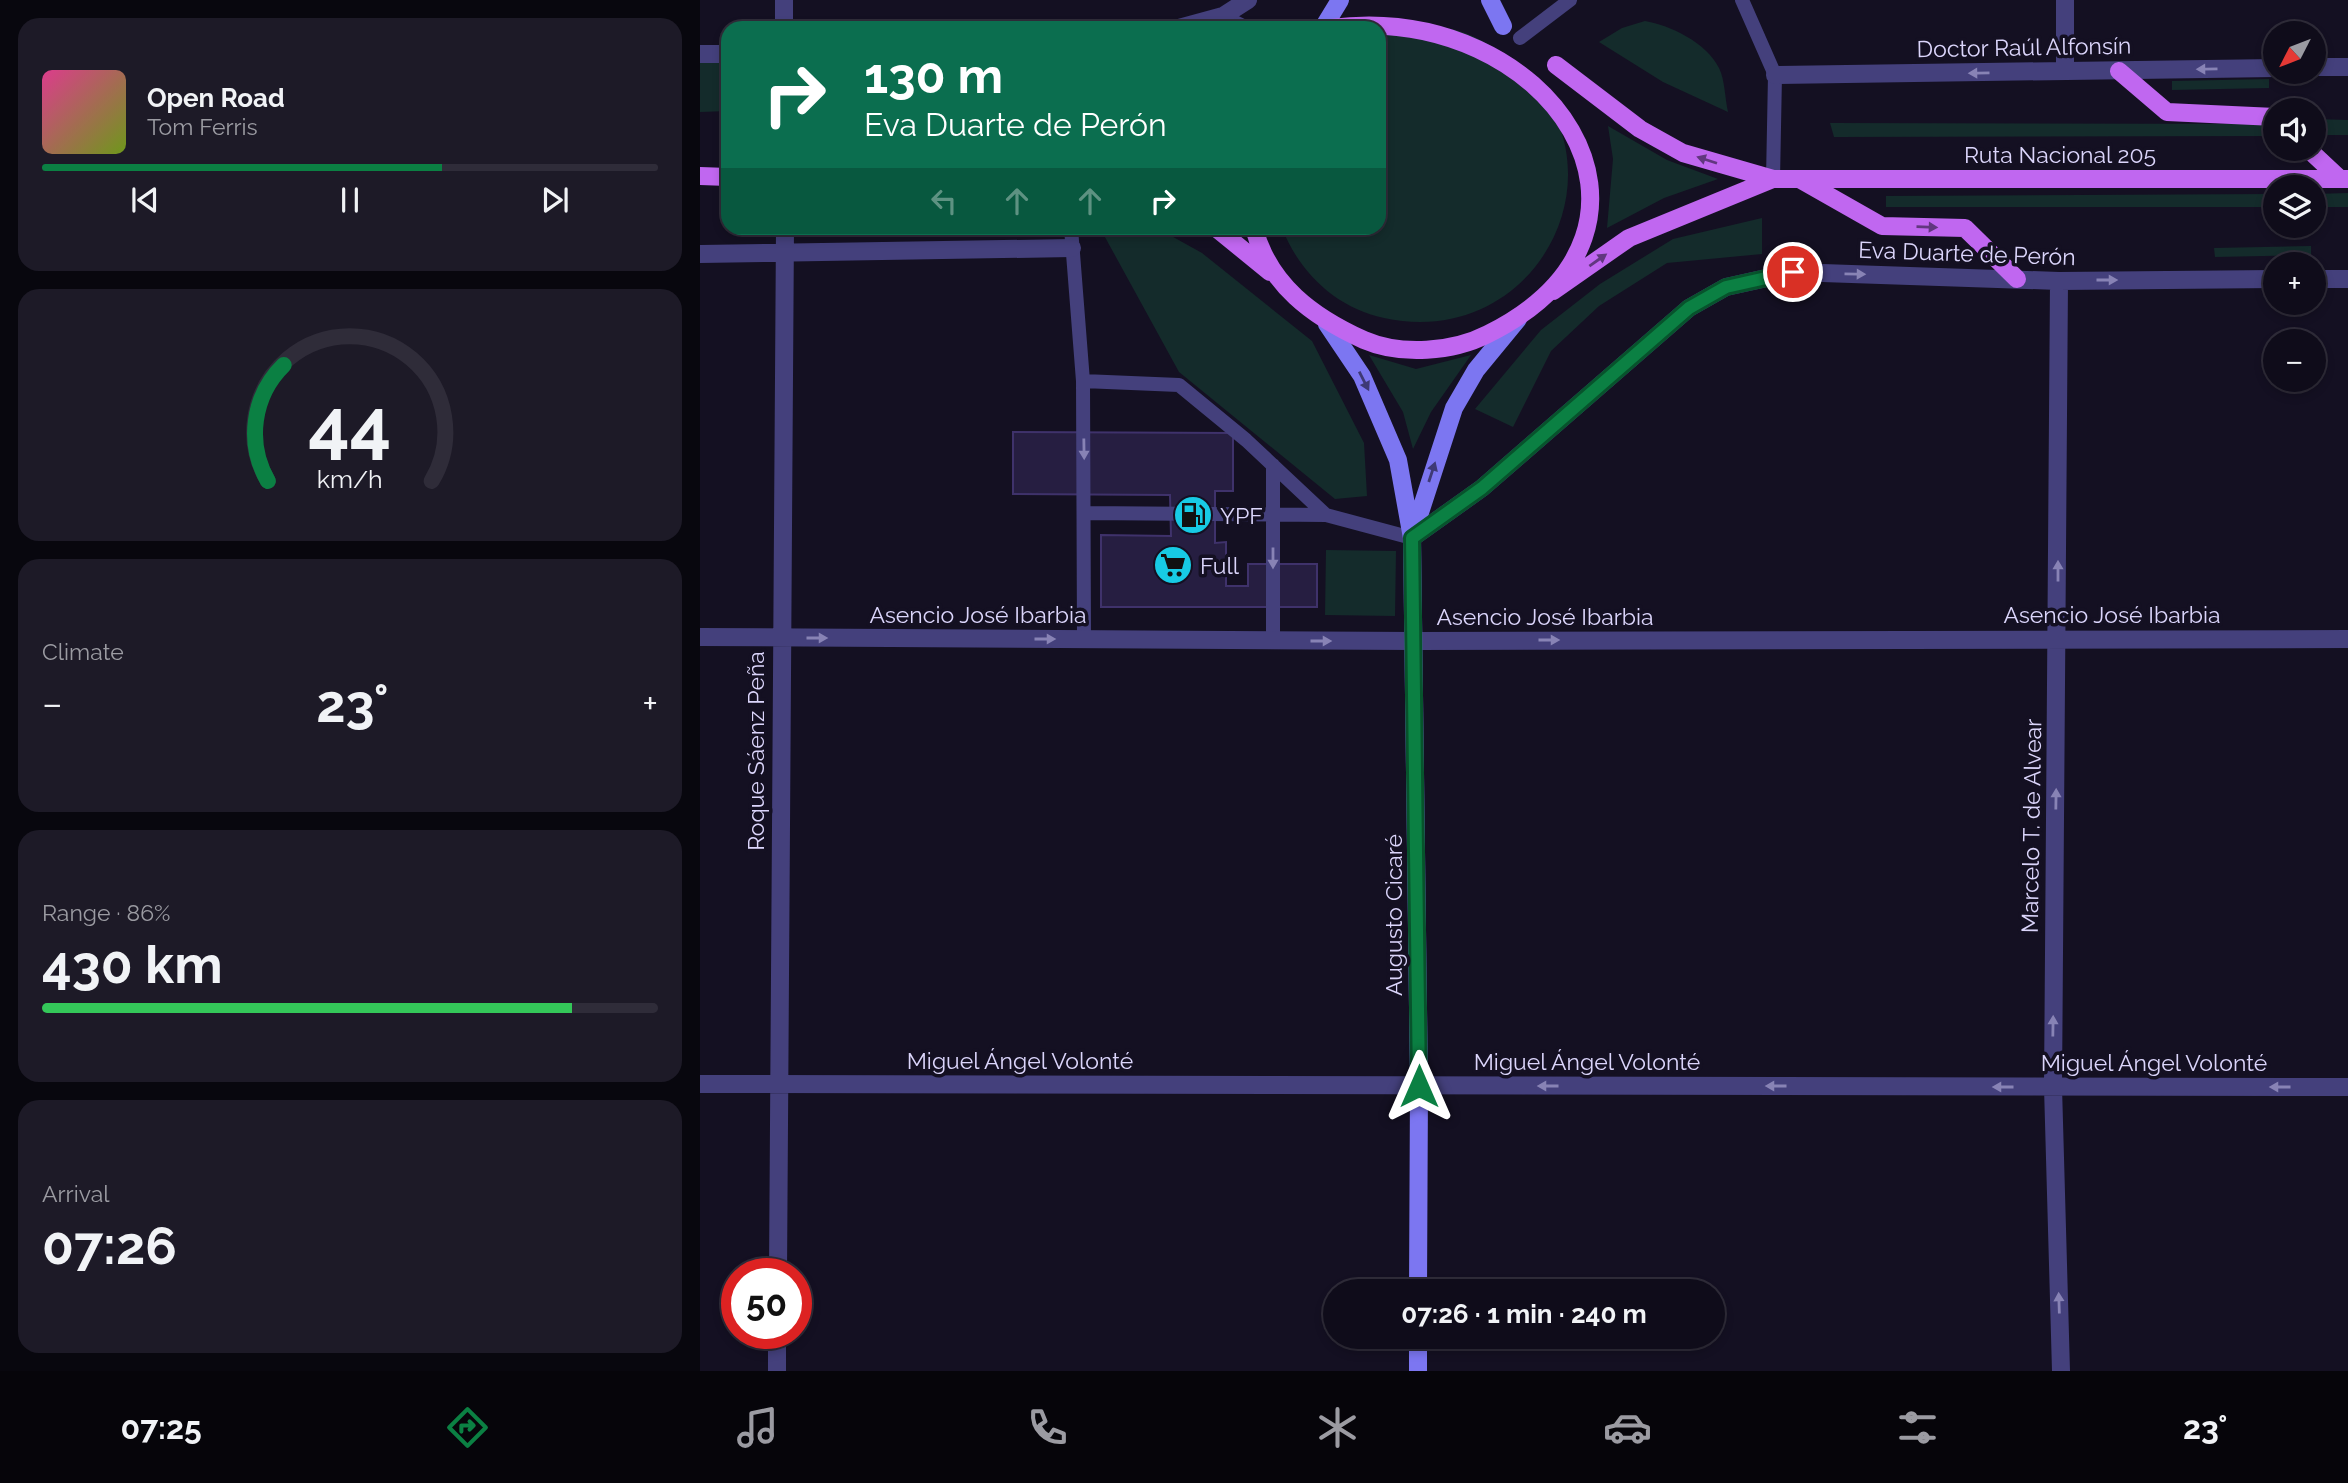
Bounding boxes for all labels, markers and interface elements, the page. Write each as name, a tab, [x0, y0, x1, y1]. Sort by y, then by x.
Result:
north arrow	[2263, 21, 2326, 84]
map controls	[2263, 21, 2326, 392]
street label: Doctor Raúl Alfonsín	[1916, 32, 2132, 62]
text: 130 m	[864, 47, 1003, 104]
icon: right	[749, 49, 840, 140]
one-way arrow	[2196, 63, 2218, 75]
one-way arrow	[1968, 67, 1990, 78]
text: Open Road	[147, 83, 285, 113]
button: sound	[2263, 98, 2326, 161]
text: Eva Duarte de Perón	[864, 106, 1167, 143]
text: Tom Ferris	[147, 113, 258, 140]
street label: Ruta Nacional 205	[1964, 141, 2156, 168]
one-way arrow	[1696, 155, 1717, 165]
button: layers	[2263, 175, 2326, 238]
icon: previous	[126, 181, 164, 219]
icon: pause	[331, 181, 369, 219]
icon: next	[536, 181, 574, 219]
icon: left	[925, 182, 963, 220]
icon: ahead	[998, 182, 1036, 220]
icon: ahead	[1071, 182, 1109, 220]
icon: right	[1144, 182, 1182, 220]
one-way arrow	[1917, 222, 1939, 233]
street label: Eva Duarte de Perón	[1858, 236, 2076, 270]
pin	[1763, 242, 1823, 302]
button: +	[2263, 252, 2326, 315]
one-way arrow	[1589, 253, 1607, 267]
icon: arrive	[1774, 253, 1812, 291]
one-way arrow	[1845, 268, 1867, 280]
one-way arrow	[2096, 275, 2118, 286]
button: −	[2263, 329, 2326, 392]
one-way arrow	[1358, 371, 1369, 391]
text: 44	[308, 383, 392, 468]
one-way arrow	[1078, 438, 1090, 460]
one-way arrow	[1427, 462, 1437, 483]
text: km/h	[317, 464, 383, 494]
fuel station icon: YPF	[1172, 494, 1214, 536]
place label: YPF	[1220, 502, 1263, 529]
supermarket icon: Full	[1152, 544, 1194, 586]
one-way arrow	[1267, 547, 1279, 569]
place label: Full	[1200, 552, 1240, 579]
one-way arrow	[2052, 560, 2063, 582]
street label: Asencio José Ibarbia	[869, 601, 1087, 628]
street label: Asencio José Ibarbia	[2003, 601, 2221, 628]
street label: Asencio José Ibarbia	[1436, 603, 1654, 630]
one-way arrow	[806, 632, 828, 644]
one-way arrow	[1034, 633, 1056, 645]
one-way arrow	[1538, 634, 1560, 646]
one-way arrow	[1310, 635, 1332, 646]
text: Climate	[42, 638, 124, 665]
street label: Roque Sáenz Peña	[742, 651, 769, 851]
text: 23°	[316, 673, 389, 734]
text: −	[42, 681, 62, 726]
text: +	[642, 681, 658, 726]
street label: Marcelo T. de Alvear	[2016, 719, 2046, 933]
one-way arrow	[2050, 788, 2061, 810]
street label: Augusto Cicaré	[1380, 834, 1407, 996]
text: Range · 86%	[42, 899, 171, 926]
text: 430 km	[42, 934, 223, 995]
one-way arrow	[2047, 1015, 2059, 1037]
street label: Miguel Ángel Volonté	[907, 1047, 1133, 1074]
street label: Miguel Ángel Volonté	[1474, 1048, 1700, 1075]
position arrow	[1382, 1049, 1456, 1123]
street label: Miguel Ángel Volonté	[2041, 1049, 2267, 1076]
one-way arrow	[1537, 1080, 1559, 1092]
one-way arrow	[1765, 1080, 1787, 1092]
one-way arrow	[1992, 1081, 2014, 1093]
one-way arrow	[2269, 1081, 2291, 1093]
text: Arrival	[42, 1180, 109, 1207]
text: 07:26	[42, 1215, 177, 1276]
speed limit sign: 50	[721, 1258, 812, 1349]
one-way arrow	[2053, 1292, 2064, 1314]
text: 07:26 · 1 min · 240 m	[1401, 1299, 1647, 1329]
icon: directions	[443, 1403, 492, 1452]
icon: music	[733, 1403, 782, 1452]
icon: phone	[1023, 1403, 1072, 1452]
icon: climate	[1313, 1403, 1362, 1452]
icon: car	[1603, 1403, 1652, 1452]
icon: filters	[1893, 1403, 1942, 1452]
text: 07:25	[121, 1409, 202, 1446]
text: 23°	[2183, 1409, 2227, 1446]

